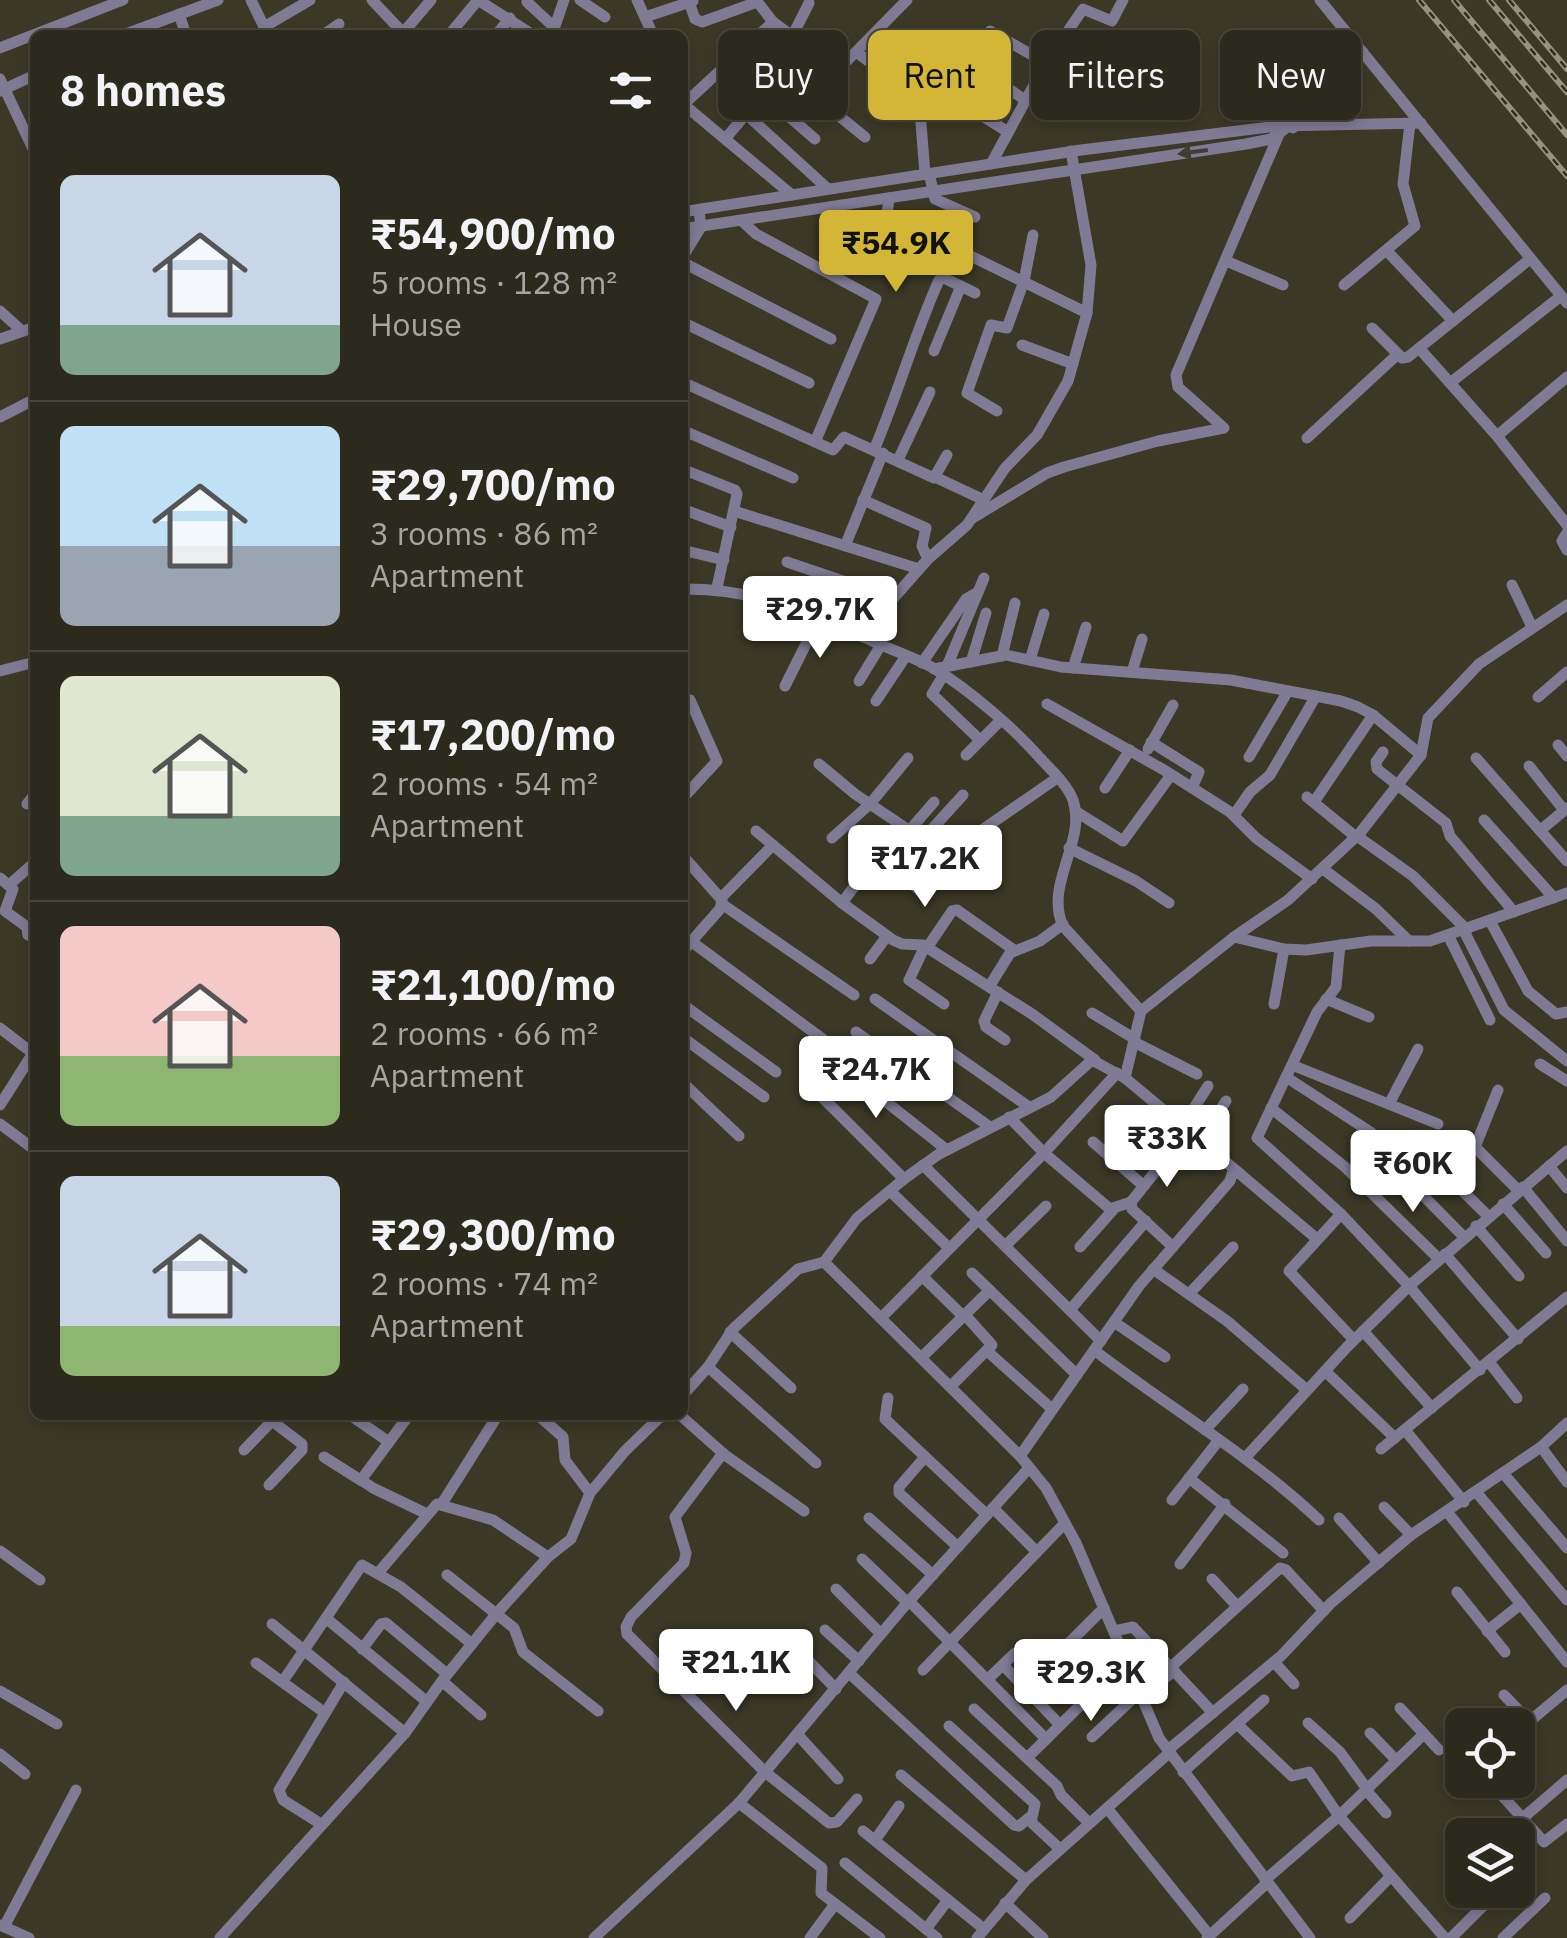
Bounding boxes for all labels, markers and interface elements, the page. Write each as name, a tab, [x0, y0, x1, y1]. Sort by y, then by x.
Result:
chip: Buy	[718, 30, 848, 120]
chip: Rent	[868, 30, 1011, 120]
chip: Filters	[1031, 30, 1200, 120]
chip: New	[1220, 30, 1361, 120]
text: 8 homes	[60, 63, 226, 118]
icon: filters	[603, 63, 658, 118]
one-way arrow	[1177, 144, 1209, 160]
text: ₹54,900/mo	[370, 206, 616, 261]
pin: ₹54.9K	[815, 210, 977, 295]
icon: home	[140, 215, 260, 335]
text: ₹54.9K	[841, 221, 951, 263]
text: 5 rooms · 128 m²	[370, 261, 617, 303]
text: House	[370, 303, 462, 345]
text: ₹29,700/mo	[370, 457, 616, 512]
icon: home	[140, 466, 260, 586]
text: 3 rooms · 86 m²	[370, 512, 598, 554]
text: Apartment	[370, 554, 524, 596]
pin: ₹29.7K	[739, 576, 901, 661]
text: ₹29.7K	[765, 587, 875, 629]
text: ₹17,200/mo	[370, 707, 616, 762]
icon: home	[140, 716, 260, 836]
text: 2 rooms · 54 m²	[370, 762, 598, 804]
text: Apartment	[370, 804, 524, 846]
pin: ₹17.2K	[844, 825, 1006, 910]
text: ₹17.2K	[870, 836, 980, 878]
text: ₹21,100/mo	[370, 957, 616, 1012]
icon: home	[140, 966, 260, 1086]
text: 2 rooms · 66 m²	[370, 1012, 598, 1054]
pin: ₹24.7K	[795, 1036, 957, 1121]
text: ₹24.7K	[821, 1047, 931, 1089]
text: Apartment	[370, 1054, 524, 1096]
pin: ₹33K	[1108, 1105, 1226, 1190]
text: ₹33K	[1127, 1116, 1207, 1158]
pin: ₹60K	[1354, 1130, 1472, 1215]
text: ₹60K	[1373, 1141, 1453, 1183]
text: ₹29,300/mo	[370, 1207, 616, 1262]
icon: home	[140, 1216, 260, 1336]
text: 2 rooms · 74 m²	[370, 1262, 598, 1304]
text: Apartment	[370, 1304, 524, 1346]
pin: ₹21.1K	[655, 1629, 817, 1714]
pin: ₹29.3K	[1010, 1639, 1172, 1724]
text: ₹21.1K	[681, 1640, 791, 1682]
text: ₹29.3K	[1036, 1650, 1146, 1692]
map controls	[1445, 1708, 1535, 1908]
button: locate	[1445, 1708, 1535, 1798]
button: layers	[1445, 1818, 1535, 1908]

